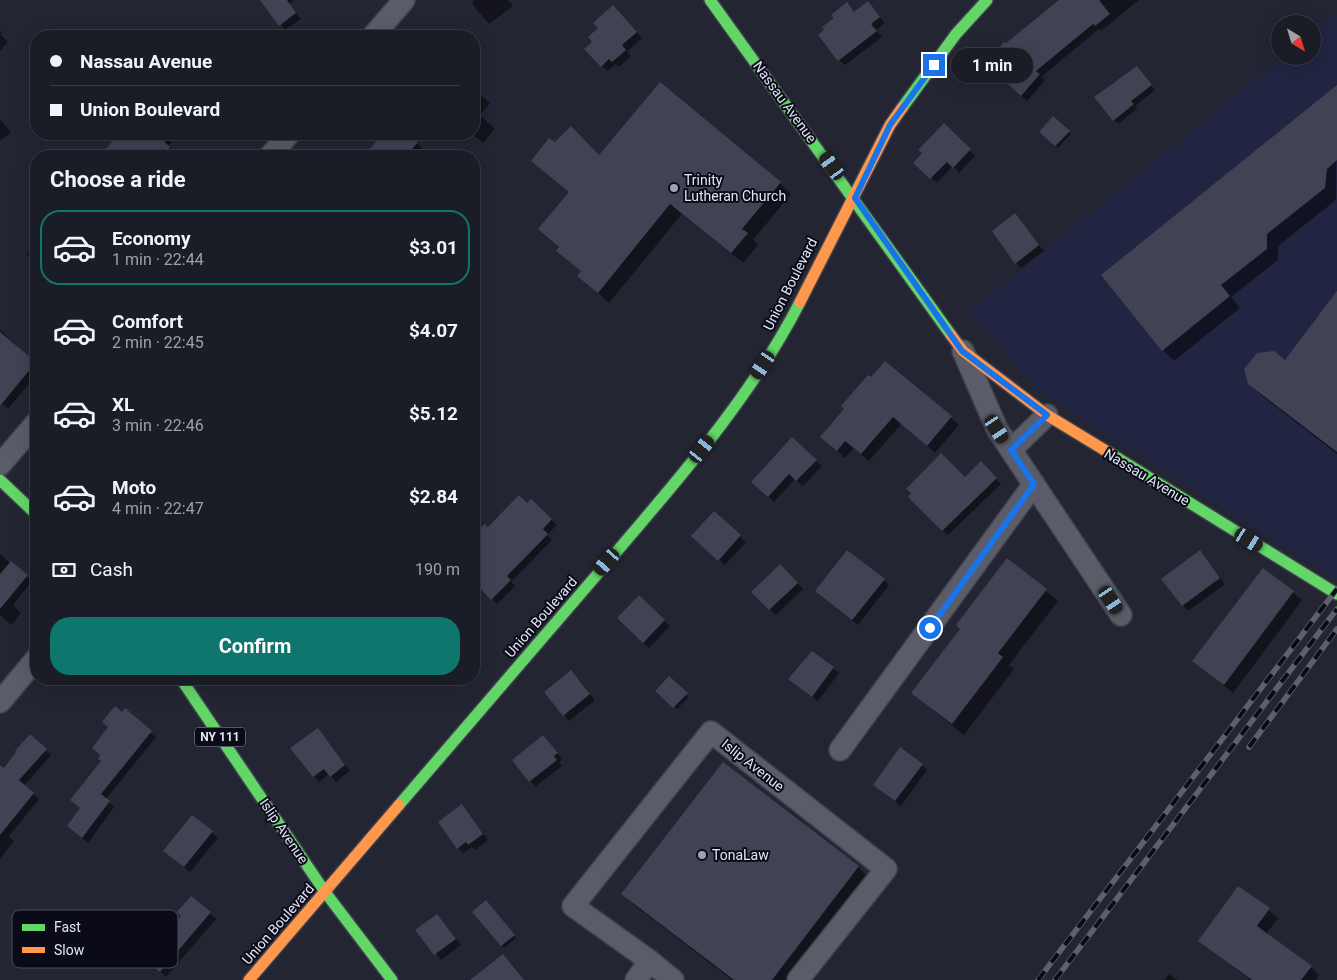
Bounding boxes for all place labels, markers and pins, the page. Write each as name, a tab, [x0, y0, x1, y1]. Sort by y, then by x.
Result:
place label: Trinity Lutheran Church	[684, 172, 786, 204]
marker: Trinity Lutheran Church	[668, 182, 680, 194]
place label: TonaLaw	[712, 847, 769, 863]
marker: TonaLaw	[696, 849, 708, 861]

